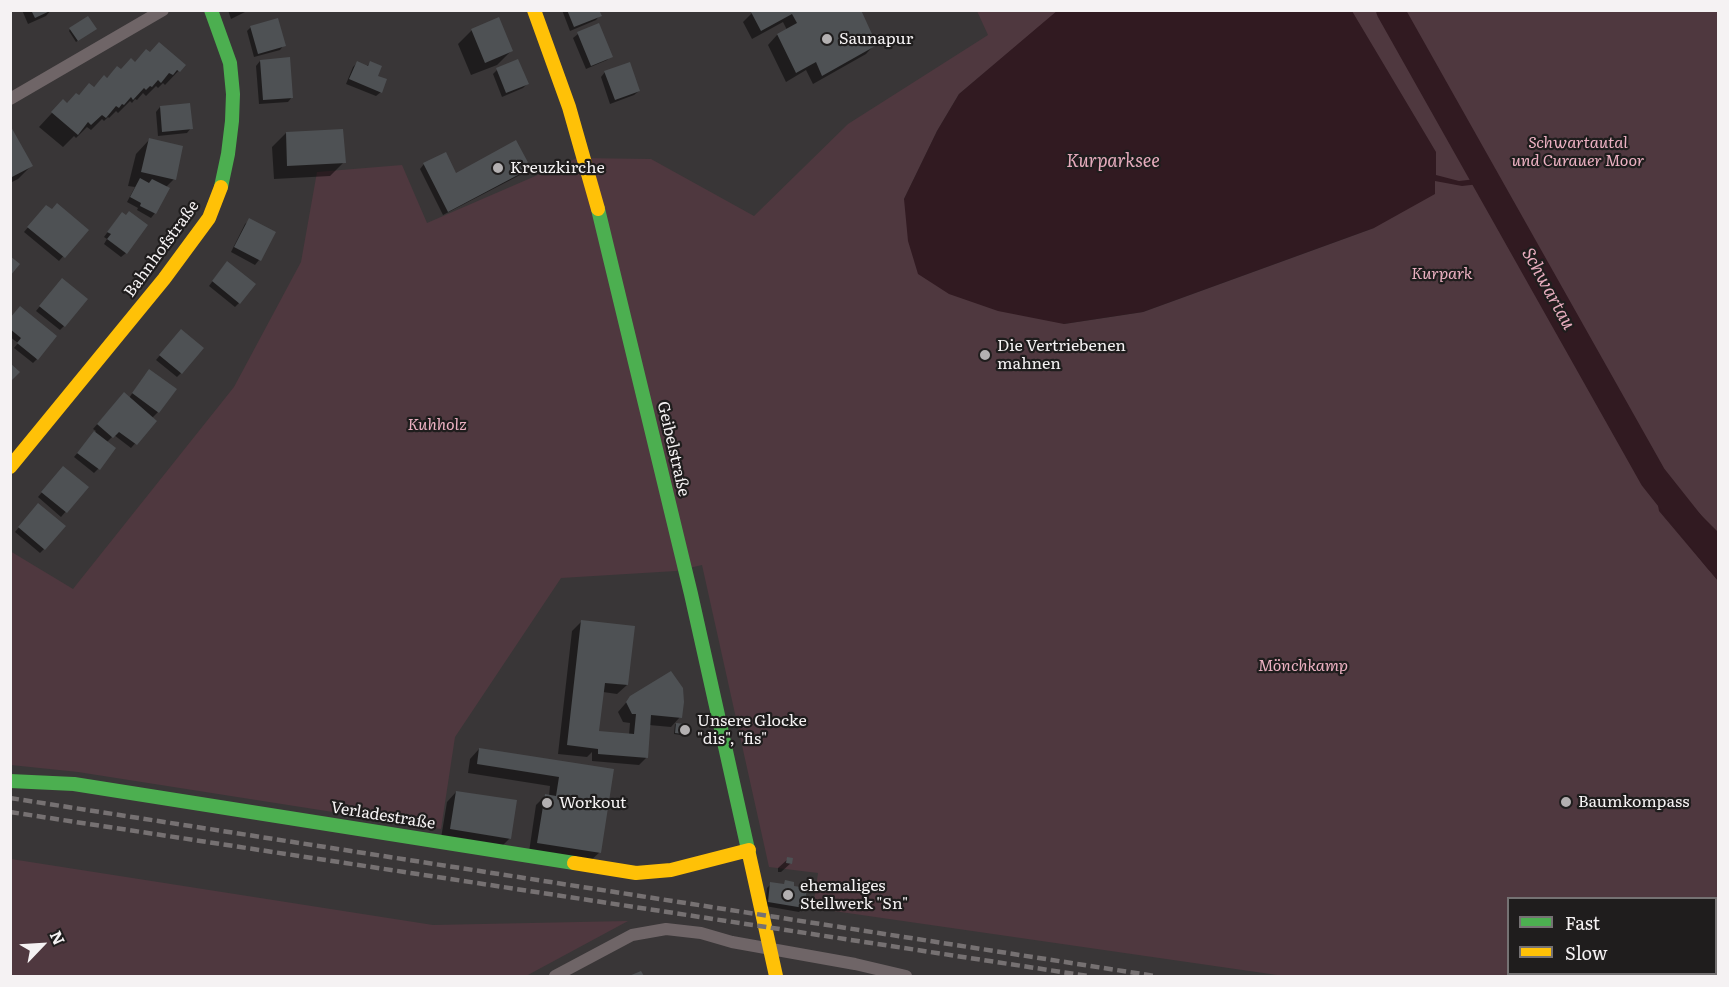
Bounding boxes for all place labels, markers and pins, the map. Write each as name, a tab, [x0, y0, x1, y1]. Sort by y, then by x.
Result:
place label: Saunapur	[839, 29, 913, 49]
marker: Saunapur	[820, 32, 834, 46]
place label: Kreuzkirche	[510, 158, 605, 178]
marker: Kreuzkirche	[491, 161, 505, 175]
place label: Die Vertriebenen mahnen	[997, 336, 1126, 374]
marker: Die Vertriebenen mahnen	[978, 348, 992, 362]
place label: Unsere Glocke "dis", "fis"	[697, 711, 807, 749]
marker: Unsere Glocke "dis", "fis"	[678, 723, 692, 737]
place label: Baumkompass	[1578, 792, 1689, 812]
place label: Workout	[559, 793, 627, 813]
marker: Baumkompass	[1559, 795, 1573, 809]
marker: Workout	[540, 796, 554, 810]
place label: ehemaliges Stellwerk "Sn"	[800, 876, 908, 914]
marker: ehemaliges Stellwerk "Sn"	[781, 888, 795, 902]

